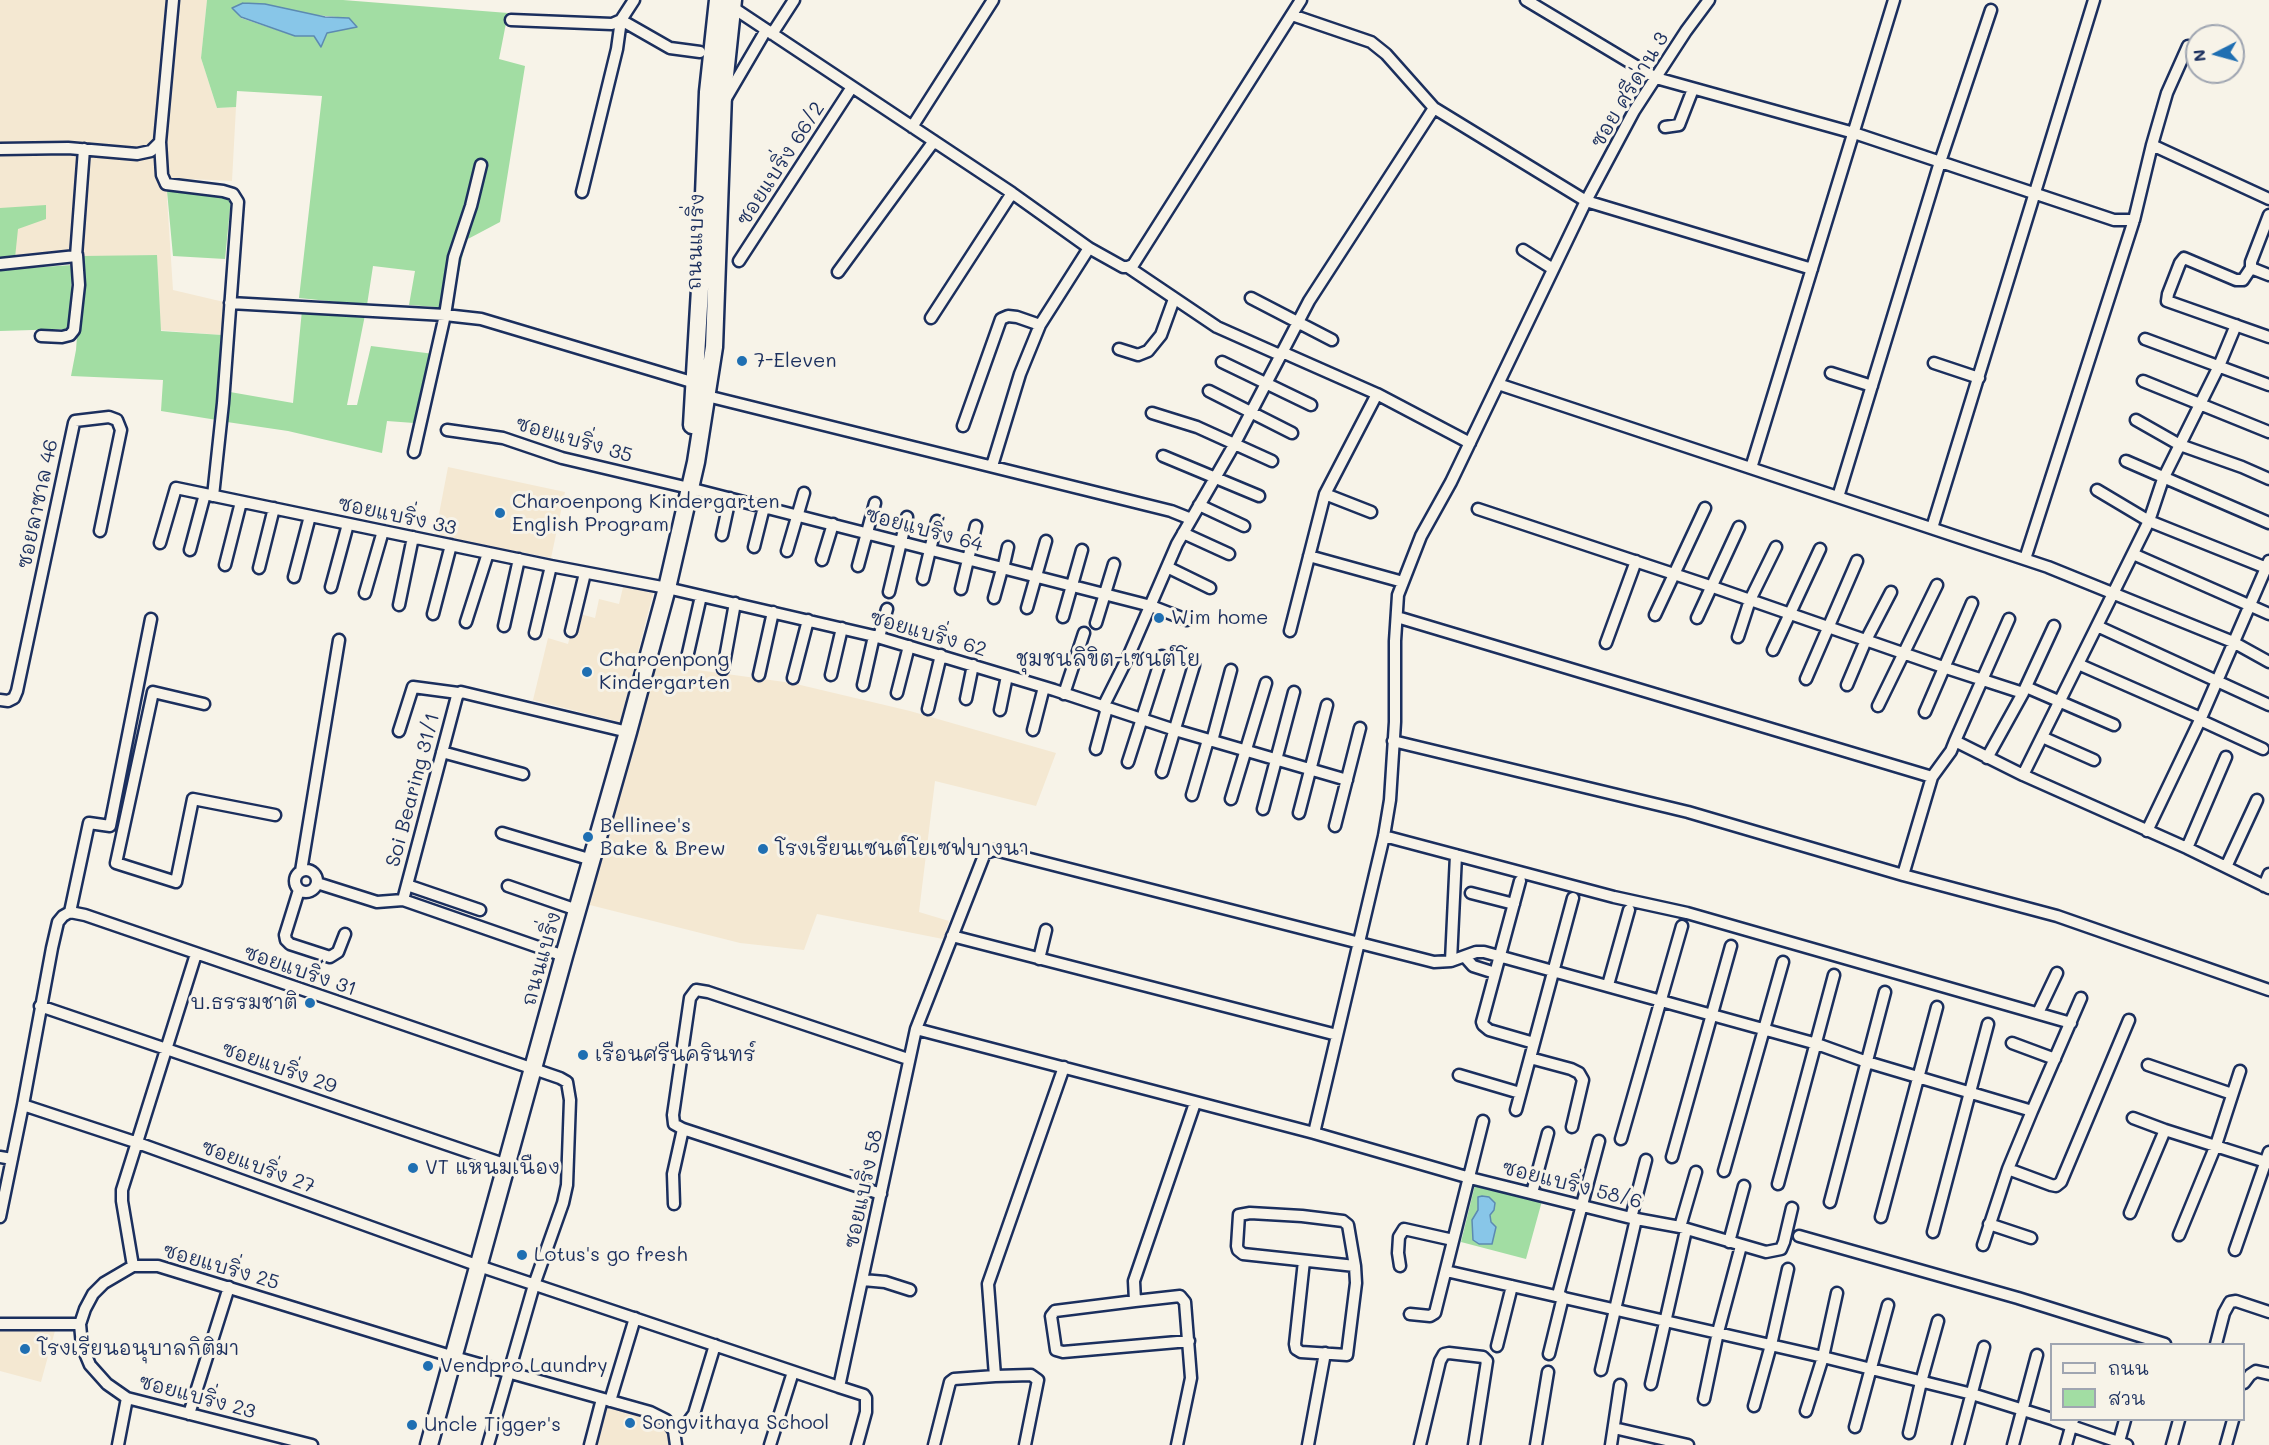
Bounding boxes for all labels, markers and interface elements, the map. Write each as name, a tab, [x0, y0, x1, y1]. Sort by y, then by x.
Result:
north arrow	[2185, 24, 2245, 84]
street label: ซอย ศรีด่าน 3	[1586, 28, 1674, 152]
text: N	[2188, 49, 2210, 63]
street label: ซอยแบริ่ง 66/2	[732, 97, 830, 231]
street label: ถนนแบริ่ง	[682, 193, 710, 291]
place label: 7-Eleven	[754, 349, 836, 373]
marker: 7-Eleven	[735, 354, 749, 368]
street label: ซอยแบริ่ง 35	[513, 412, 635, 468]
street label: ซอยลาซาล 46	[13, 437, 63, 571]
place label: Charoenpong Kindergarten English Program	[512, 490, 779, 537]
street label: ซอยแบริ่ง 33	[335, 492, 459, 540]
street label: ซอยแบริ่ง 64	[862, 503, 986, 557]
marker: Charoenpong Kindergarten English Program	[493, 506, 507, 520]
street label: ซอยแบริ่ง 62	[867, 606, 989, 662]
place label: Wim home	[1171, 606, 1268, 630]
marker: Wim home	[1152, 611, 1166, 625]
district label: ชุมชนลิขิต-เซนต์โย	[1016, 647, 1200, 673]
place label: Charoenpong Kindergarten	[599, 648, 730, 695]
marker: Charoenpong Kindergarten	[580, 665, 594, 679]
street label: Soi Bearing 31/1	[381, 710, 445, 870]
place label: Bellinee's Bake & Brew	[600, 814, 725, 861]
marker: Bellinee's Bake & Brew	[581, 830, 595, 844]
place label: โรงเรียนเซนต์โยเซฟบางนา	[775, 837, 1029, 861]
marker: โรงเรียนเซนต์โยเซฟบางนา	[756, 842, 770, 856]
street label: ถนนแบริ่ง	[517, 909, 567, 1009]
street label: ซอยแบริ่ง 31	[240, 940, 360, 1002]
place label: บ.ธรรมชาติ	[190, 991, 298, 1015]
marker: บ.ธรรมชาติ	[303, 996, 317, 1010]
street label: ซอยแบริ่ง 29	[218, 1037, 340, 1099]
place label: เรือนศรีนครินทร์	[595, 1043, 755, 1067]
marker: เรือนศรีนครินทร์	[576, 1048, 590, 1062]
street label: ซอยแบริ่ง 58	[840, 1127, 888, 1251]
street label: ซอยแบริ่ง 27	[198, 1135, 318, 1199]
place label: VT แหนมเนือง	[425, 1156, 560, 1180]
street label: ซอยแบริ่ง 58/6	[1499, 1156, 1645, 1214]
marker: VT แหนมเนือง	[406, 1161, 420, 1175]
street label: ซอยแบริ่ง 25	[160, 1239, 282, 1295]
place label: Lotus's go fresh	[534, 1243, 687, 1267]
marker: Lotus's go fresh	[515, 1248, 529, 1262]
place label: โรงเรียนอนุบาลกิติมา	[37, 1337, 239, 1361]
marker: โรงเรียนอนุบาลกิติมา	[18, 1342, 32, 1356]
legend	[2050, 1343, 2245, 1421]
place label: Vendpro Laundry	[440, 1354, 608, 1378]
text: ถนน	[2108, 1356, 2149, 1380]
marker: Vendpro Laundry	[421, 1359, 435, 1373]
street label: ซอยแบริ่ง 23	[136, 1370, 258, 1424]
text: สวน	[2108, 1386, 2145, 1410]
place label: Songvithaya School	[642, 1411, 829, 1435]
place label: Uncle Tigger's	[424, 1413, 561, 1437]
marker: Songvithaya School	[623, 1416, 637, 1430]
marker: Uncle Tigger's	[405, 1418, 419, 1432]

